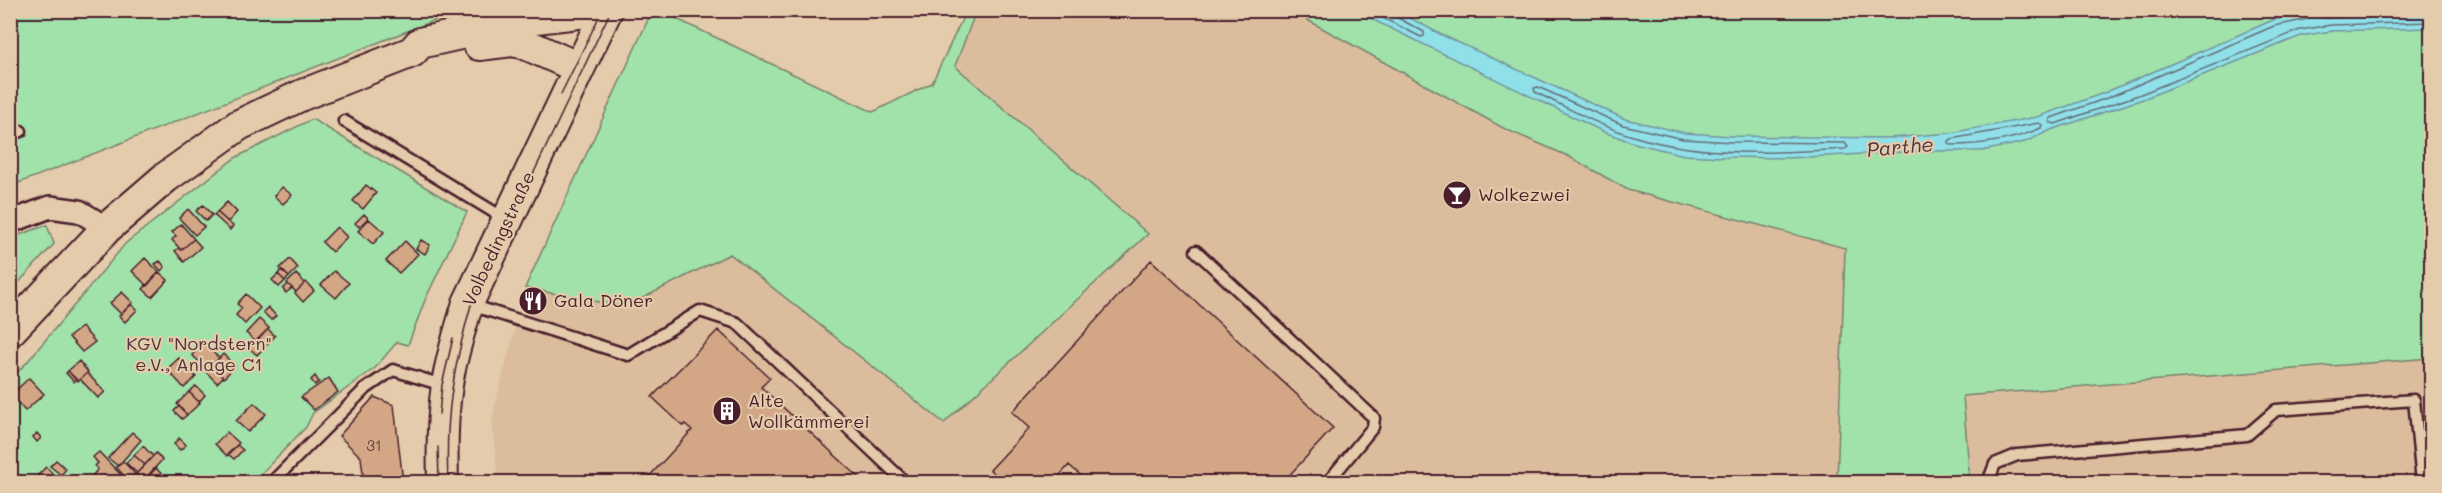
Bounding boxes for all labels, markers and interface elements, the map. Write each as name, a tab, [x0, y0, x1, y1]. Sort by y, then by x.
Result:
water label: Parthe	[1865, 130, 1935, 162]
street label: Volbedingstraße	[456, 167, 540, 310]
bar icon: Wolkezwei	[1441, 179, 1473, 211]
place label: Wolkezwei	[1478, 182, 1570, 206]
restaurant icon: Gala Döner	[517, 285, 549, 317]
place label: Gala Döner	[554, 288, 653, 312]
park label: KGV "Nordstern" e.V., Anlage C1	[126, 331, 272, 376]
place label: Alte Wollkämmerei	[748, 388, 870, 433]
building icon: Alte Wollkämmerei	[711, 395, 743, 427]
house number: 31	[366, 435, 382, 455]

